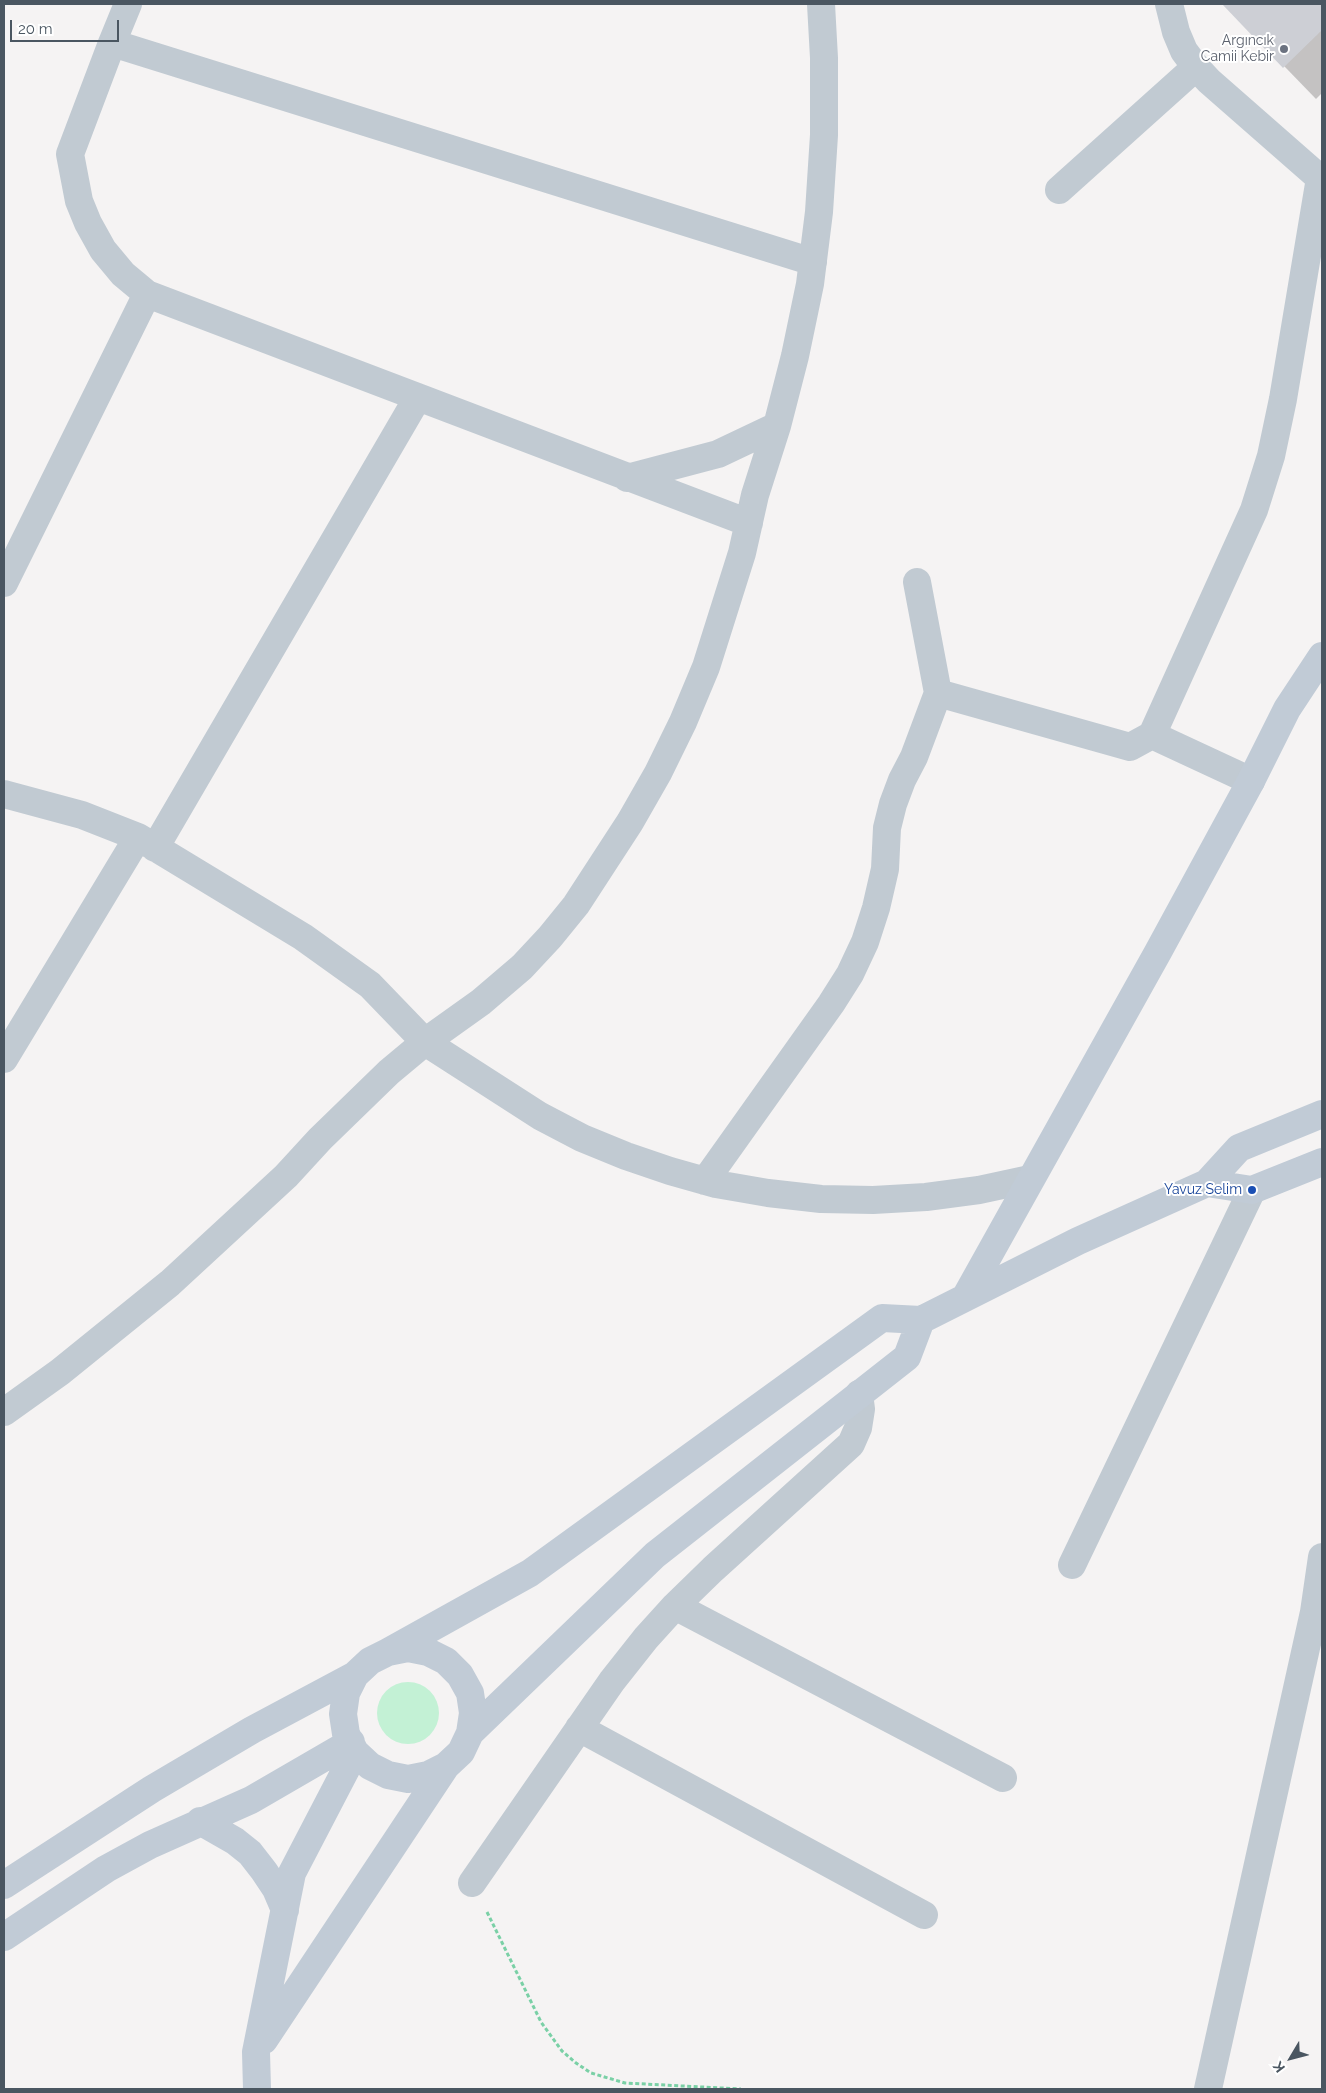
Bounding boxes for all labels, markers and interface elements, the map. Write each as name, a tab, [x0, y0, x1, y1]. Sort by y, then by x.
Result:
scale bar	[12, 10, 121, 42]
text: 20 m	[18, 20, 53, 38]
place label: Argıncık Camii Kebir	[1201, 33, 1274, 65]
marker: Argıncık Camii Kebir	[1278, 43, 1290, 55]
place label: Yavuz Selim	[1164, 1182, 1242, 1198]
marker: Yavuz Selim	[1246, 1184, 1258, 1196]
north arrow	[1266, 2033, 1316, 2083]
text: K	[1270, 2058, 1288, 2076]

